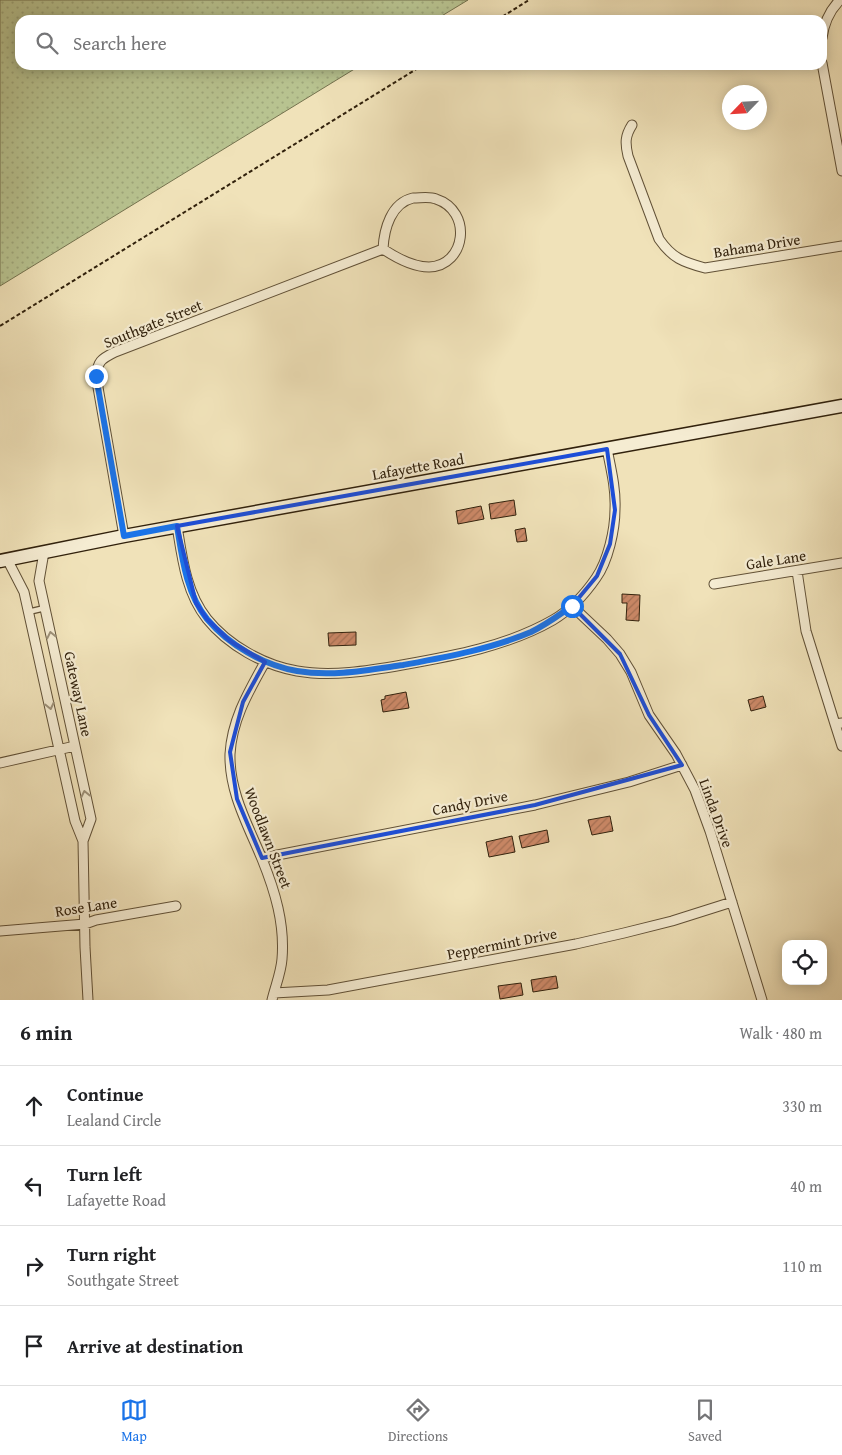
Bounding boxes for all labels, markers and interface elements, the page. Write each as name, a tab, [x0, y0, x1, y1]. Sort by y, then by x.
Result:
search box	[15, 15, 827, 70]
icon: search	[33, 29, 61, 57]
text: Search here	[73, 29, 167, 57]
north arrow	[722, 85, 767, 130]
street label: Bahama Drive	[712, 228, 802, 263]
street label: Southgate Street	[100, 294, 206, 353]
route end	[85, 365, 108, 388]
street label: Lafayette Road	[370, 448, 465, 485]
street label: Gale Lane	[744, 544, 807, 575]
route start	[561, 595, 584, 618]
one-way arrow	[46, 631, 57, 639]
street label: Gateway Lane	[59, 649, 98, 738]
one-way arrow	[44, 701, 55, 710]
street label: Linda Drive	[694, 775, 739, 850]
street label: Woodlawn Street	[240, 784, 298, 892]
street label: Candy Drive	[431, 785, 509, 820]
one-way arrow	[80, 789, 91, 798]
street label: Rose Lane	[53, 891, 118, 922]
street label: Peppermint Drive	[445, 923, 559, 964]
map controls	[782, 940, 827, 985]
button: locate	[782, 940, 827, 985]
text: 6 min	[20, 1017, 72, 1048]
text: Walk · 480 m	[739, 1021, 822, 1045]
text: Continue	[67, 1080, 144, 1108]
icon: ahead	[20, 1092, 48, 1120]
text: 330 m	[782, 1094, 822, 1118]
text: Lealand Circle	[67, 1108, 161, 1132]
text: Turn left	[67, 1160, 142, 1188]
icon: left	[20, 1172, 48, 1200]
text: 40 m	[790, 1174, 822, 1198]
text: Lafayette Road	[67, 1188, 166, 1212]
text: Turn right	[67, 1240, 156, 1268]
icon: right	[20, 1252, 48, 1280]
text: 110 m	[782, 1254, 822, 1278]
text: Southgate Street	[67, 1268, 179, 1292]
icon: arrive	[20, 1332, 48, 1360]
text: Arrive at destination	[67, 1332, 243, 1360]
tab: Map	[120, 1396, 148, 1446]
tab: Directions	[388, 1396, 448, 1446]
tab: Saved	[688, 1396, 722, 1446]

